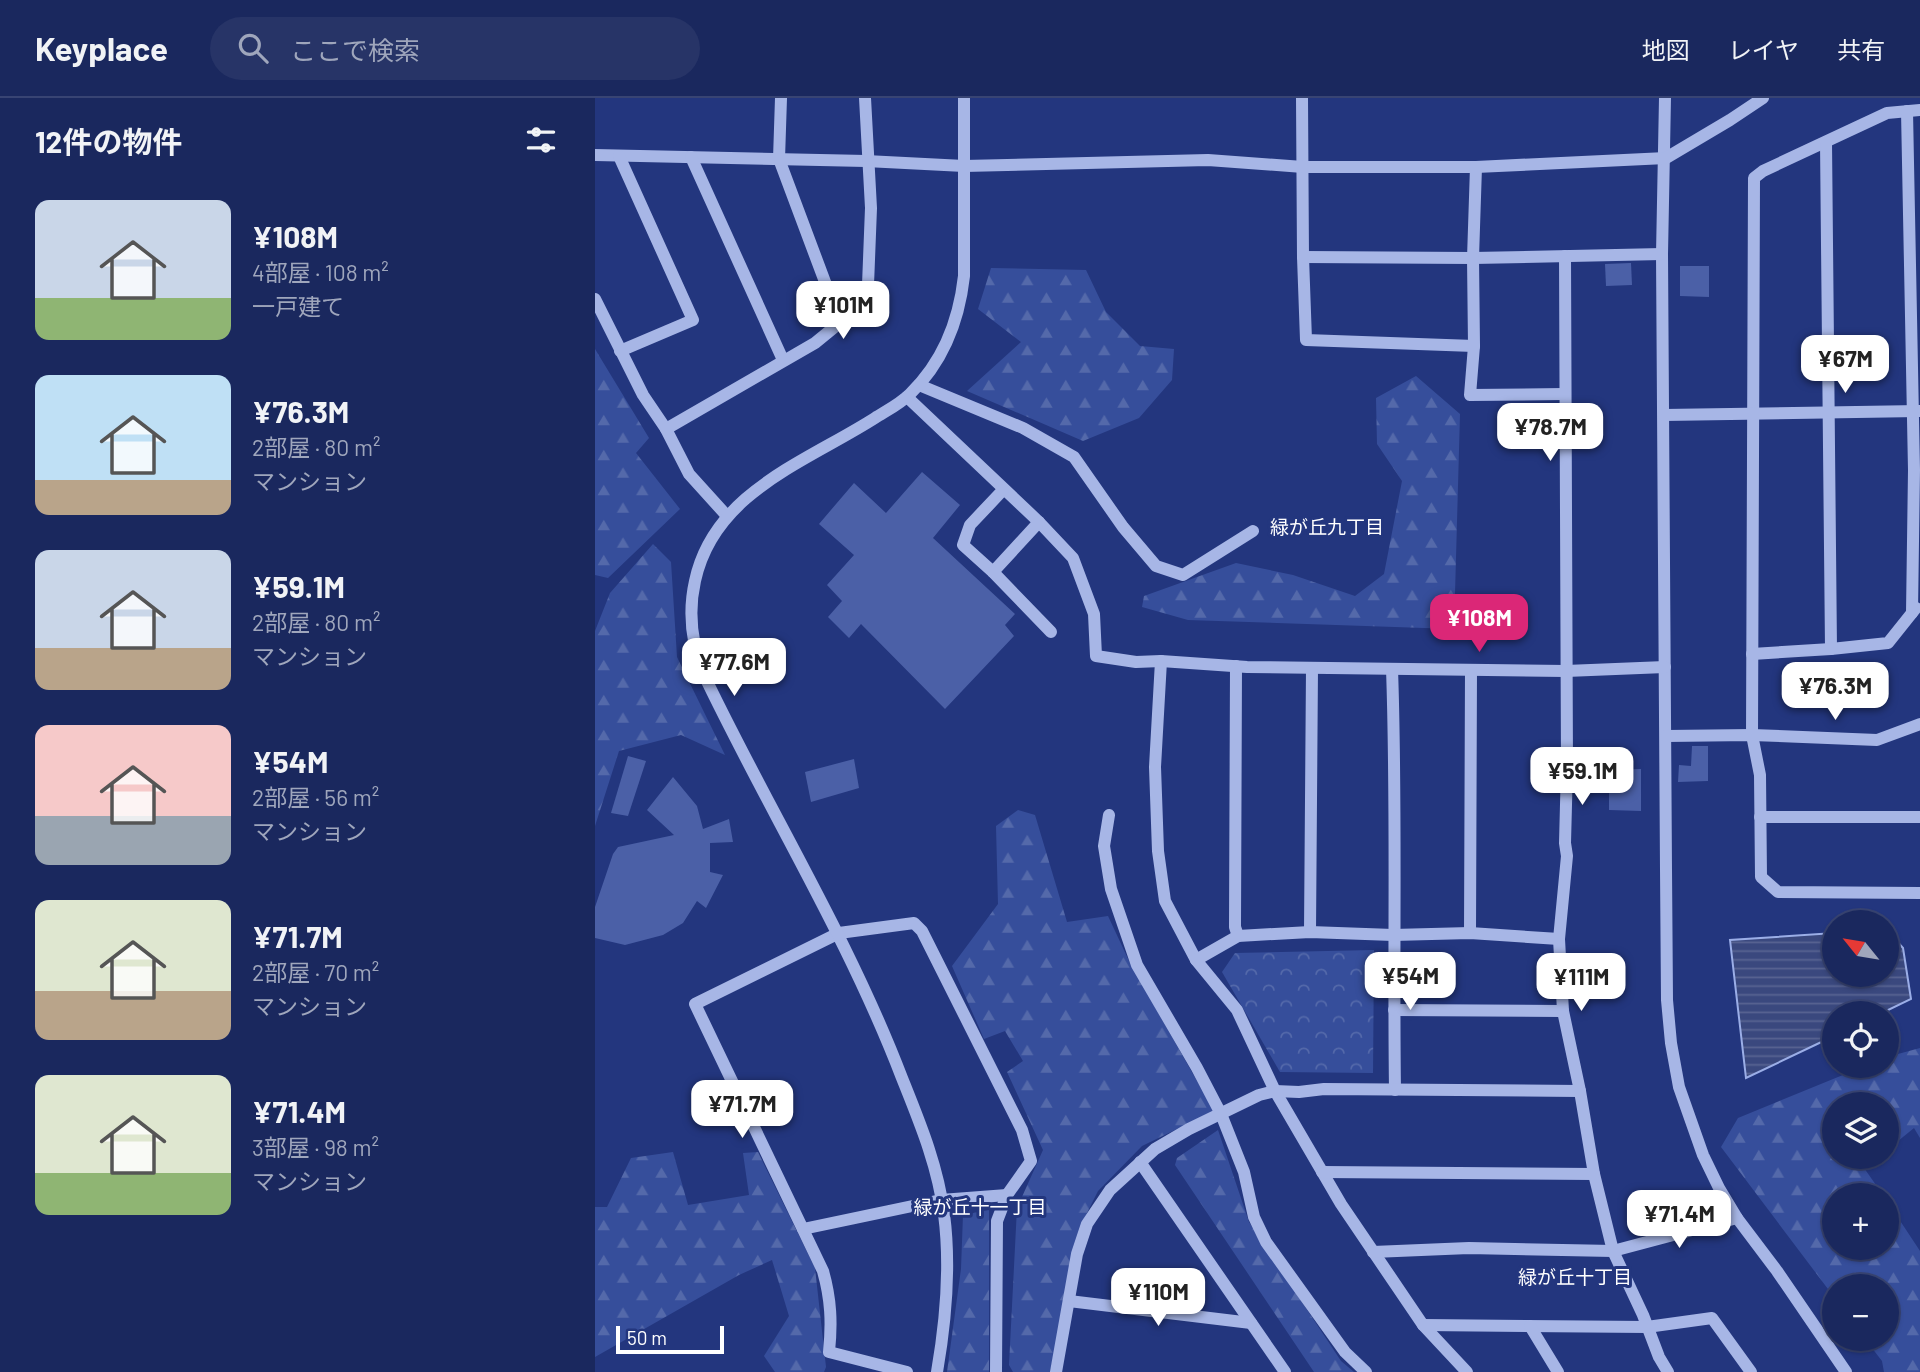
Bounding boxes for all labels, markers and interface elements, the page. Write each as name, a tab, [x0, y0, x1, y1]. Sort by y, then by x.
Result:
search box	[210, 17, 700, 80]
text: Keyplace	[35, 28, 168, 68]
icon: search	[234, 29, 272, 67]
text: ここで検索	[290, 34, 420, 65]
text: 地図	[1642, 35, 1690, 64]
text: レイヤ	[1728, 35, 1799, 64]
text: 共有	[1837, 35, 1885, 64]
icon: filters	[522, 121, 560, 159]
text: 12件の物件	[35, 123, 182, 159]
text: ¥108M	[252, 218, 338, 254]
icon: home	[91, 228, 175, 312]
text: 4部屋 · 108 m²	[252, 258, 389, 286]
pin: ¥101M	[794, 282, 892, 341]
text: ¥101M	[812, 290, 874, 318]
text: 一戸建て	[252, 292, 344, 320]
pin: ¥67M	[1804, 336, 1886, 395]
text: ¥67M	[1817, 344, 1873, 372]
text: ¥76.3M	[252, 393, 349, 429]
icon: home	[91, 403, 175, 487]
pin: ¥78.7M	[1493, 404, 1607, 463]
text: ¥78.7M	[1513, 412, 1587, 440]
text: 2部屋 · 80 m²	[252, 433, 380, 461]
text: マンション	[252, 467, 367, 495]
district label: 緑が丘九丁目	[1270, 515, 1384, 538]
text: ¥59.1M	[252, 568, 345, 604]
icon: home	[91, 578, 175, 662]
pin: ¥108M	[1430, 594, 1528, 654]
text: ¥108M	[1446, 603, 1512, 631]
text: 2部屋 · 80 m²	[252, 608, 380, 636]
pin: ¥77.6M	[677, 638, 791, 698]
text: マンション	[252, 642, 367, 670]
text: ¥77.6M	[698, 647, 770, 675]
pin: ¥76.3M	[1778, 662, 1892, 722]
text: ¥76.3M	[1798, 671, 1872, 699]
text: ¥54M	[252, 743, 328, 779]
pin: ¥59.1M	[1525, 748, 1639, 807]
icon: home	[91, 753, 175, 837]
text: ¥59.1M	[1546, 756, 1618, 784]
text: 2部屋 · 56 m²	[252, 783, 379, 811]
text: マンション	[252, 817, 367, 845]
north arrow	[1822, 910, 1899, 987]
map controls	[1822, 910, 1899, 1351]
text: ¥71.7M	[252, 918, 343, 954]
icon: home	[91, 928, 175, 1012]
pin: ¥54M	[1369, 953, 1451, 1012]
pin: ¥111M	[1532, 954, 1630, 1013]
text: 2部屋 · 70 m²	[252, 958, 379, 986]
text: ¥54M	[1381, 961, 1439, 989]
text: ¥111M	[1553, 962, 1609, 990]
text: マンション	[252, 992, 367, 1020]
button: locate	[1822, 1001, 1899, 1078]
pin: ¥71.7M	[685, 1080, 799, 1140]
text: ¥71.7M	[707, 1089, 777, 1117]
button: layers	[1822, 1092, 1899, 1169]
text: ¥71.4M	[252, 1093, 346, 1129]
icon: home	[91, 1103, 175, 1187]
text: 3部屋 · 98 m²	[252, 1133, 379, 1161]
text: マンション	[252, 1167, 367, 1195]
button: +	[1822, 1183, 1899, 1260]
pin: ¥71.4M	[1622, 1190, 1736, 1250]
district label: 緑が丘十一丁目	[913, 1195, 1047, 1218]
text: ¥71.4M	[1643, 1199, 1715, 1227]
district label: 緑が丘十丁目	[1518, 1265, 1632, 1288]
pin: ¥110M	[1109, 1268, 1207, 1328]
button: −	[1822, 1274, 1899, 1351]
text: ¥110M	[1127, 1277, 1189, 1305]
scale bar	[616, 1323, 725, 1355]
text: 50 m	[627, 1326, 667, 1349]

